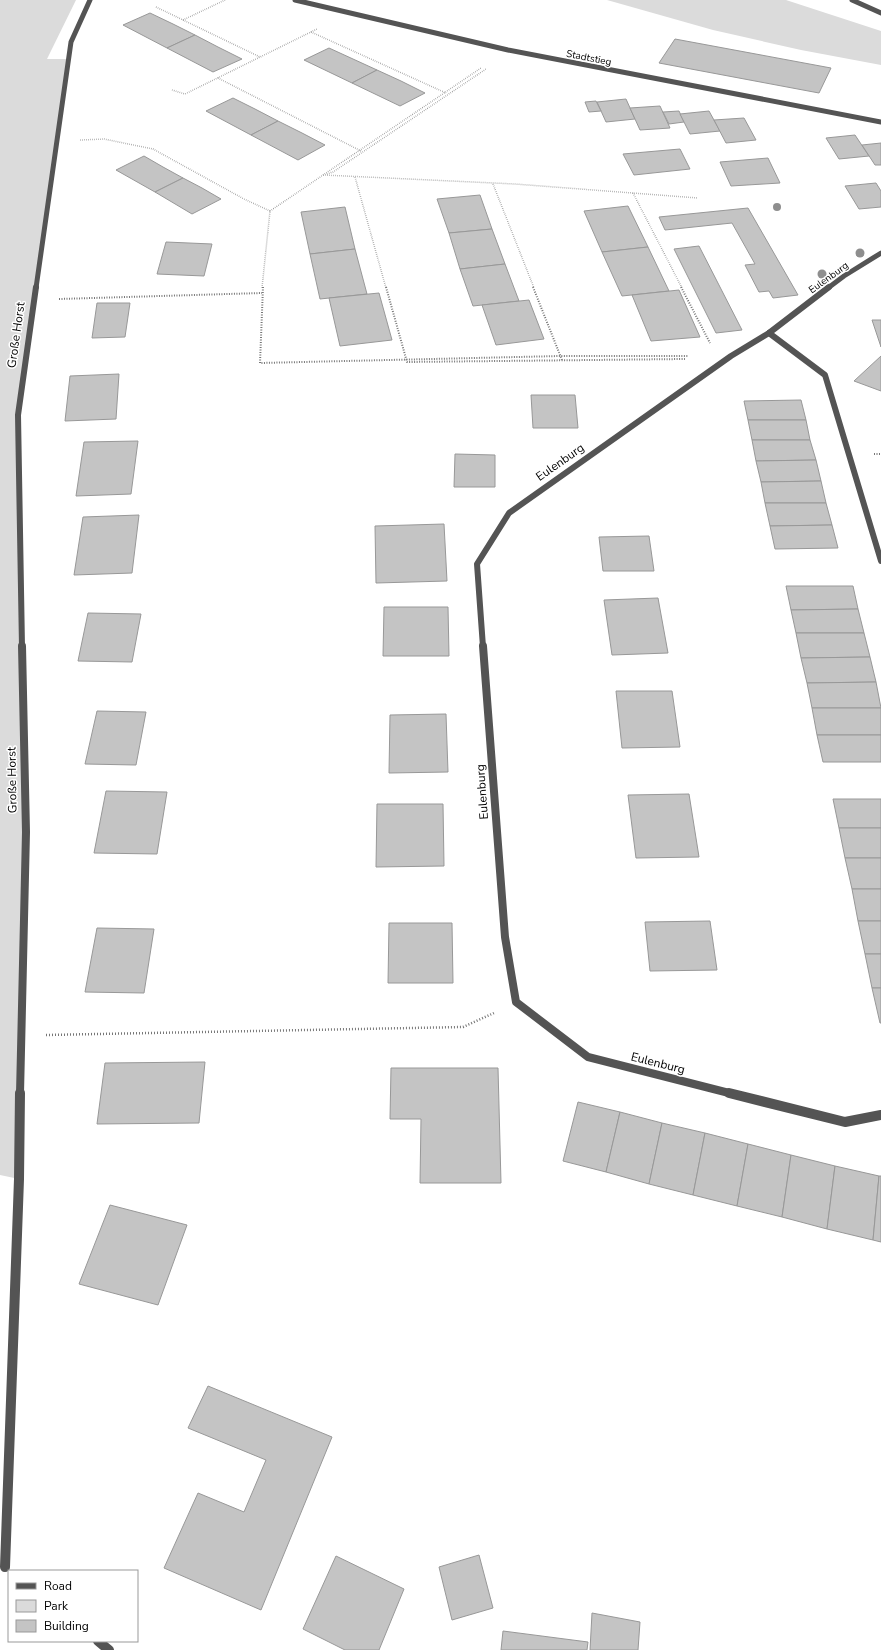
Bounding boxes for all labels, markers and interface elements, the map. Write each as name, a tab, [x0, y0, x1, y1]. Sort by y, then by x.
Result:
street label: Stadtstieg	[565, 47, 613, 69]
street label: Eulenburg	[806, 258, 851, 297]
street label: Große Horst	[3, 300, 29, 369]
street label: Eulenburg	[533, 440, 587, 484]
street label: Große Horst	[3, 746, 21, 813]
street label: Eulenburg	[472, 764, 492, 820]
street label: Eulenburg	[629, 1049, 687, 1077]
legend	[8, 1570, 138, 1642]
text: Road	[44, 1578, 72, 1594]
text: Park	[44, 1598, 69, 1614]
text: Building	[44, 1618, 89, 1634]

